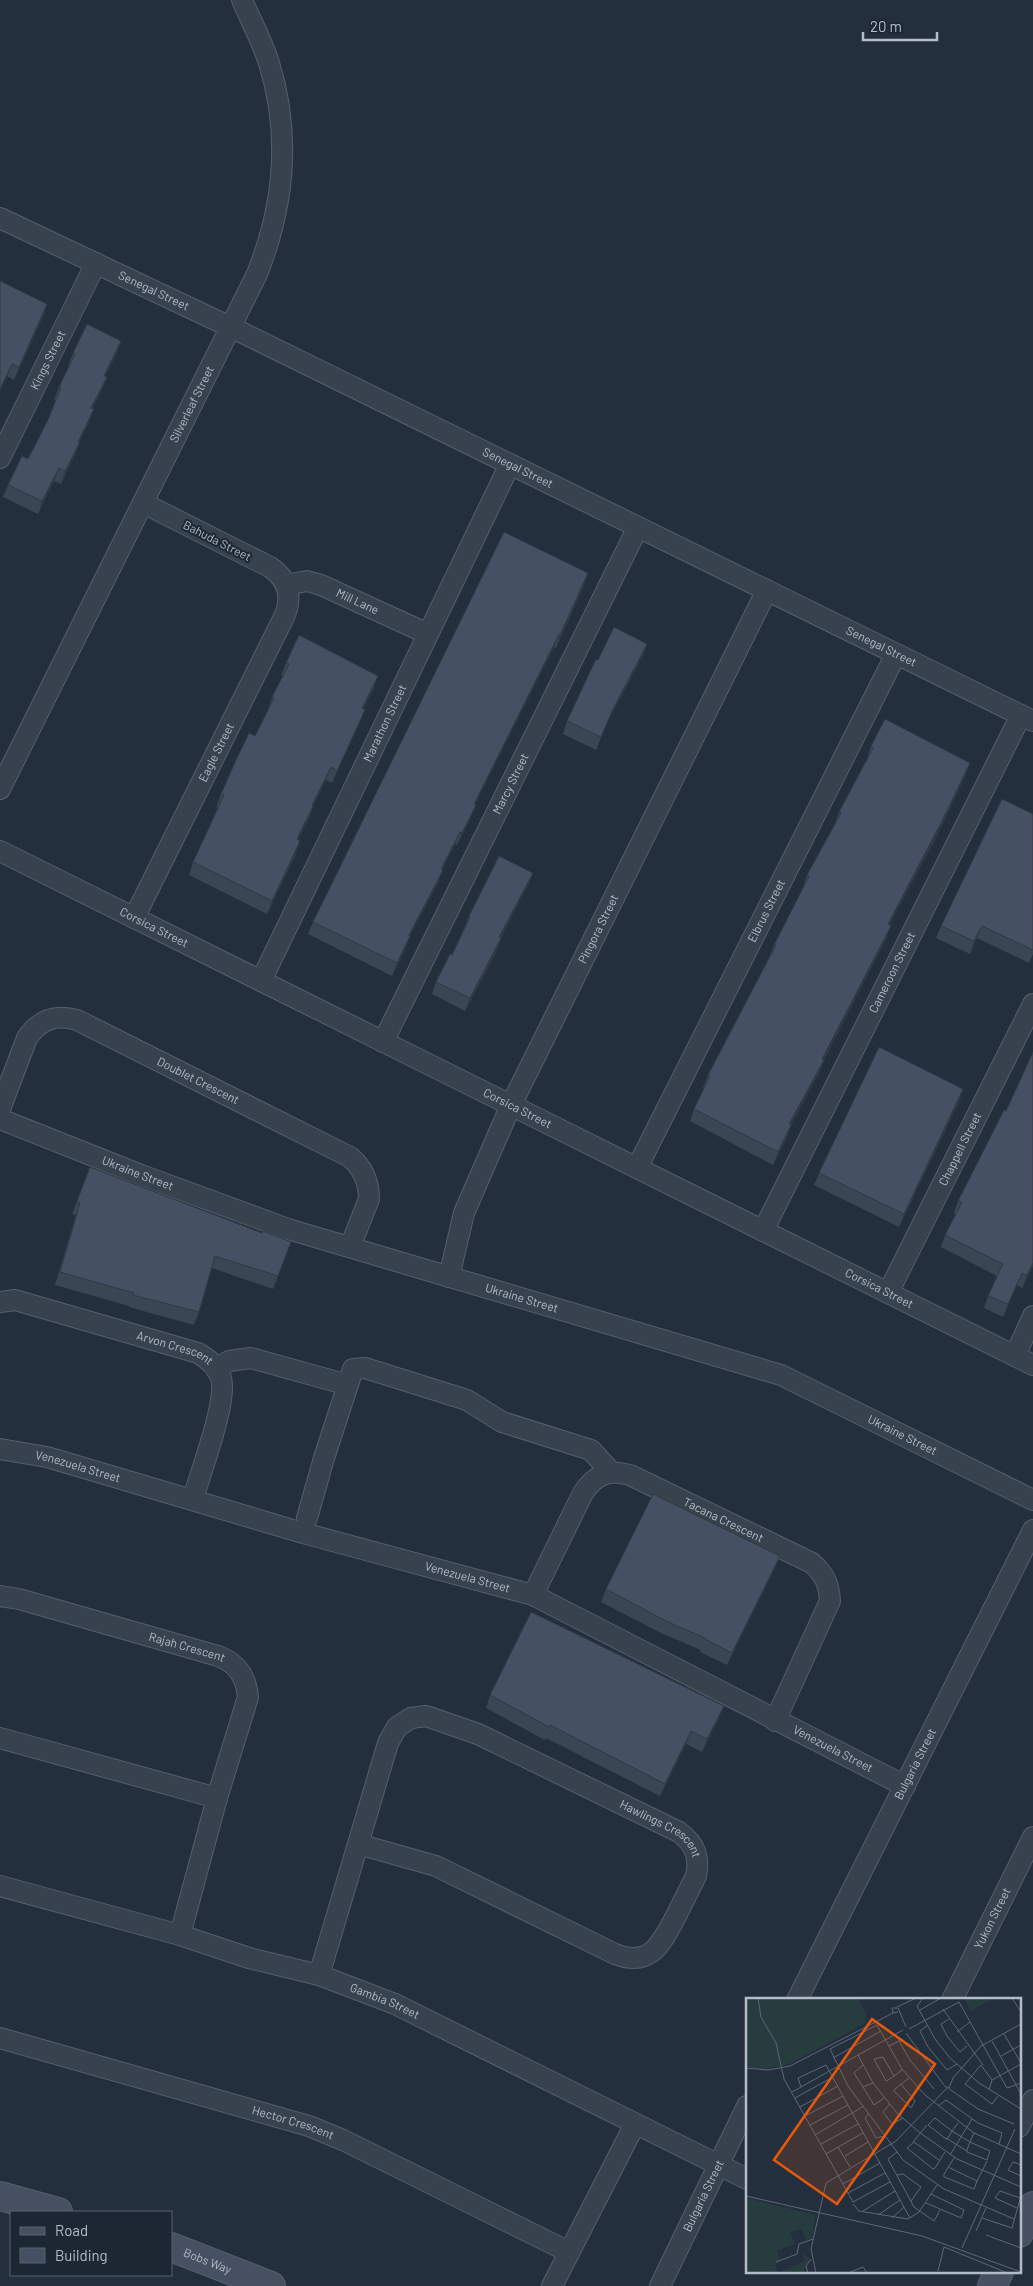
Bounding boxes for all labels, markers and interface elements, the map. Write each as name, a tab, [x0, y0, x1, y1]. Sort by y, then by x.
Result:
scale bar	[863, 10, 937, 42]
text: 20 m	[870, 17, 902, 35]
street label: Senegal Street	[116, 267, 192, 313]
street label: Kings Street	[27, 328, 68, 392]
street label: Silverleaf Street	[166, 363, 216, 444]
street label: Senegal Street	[481, 444, 556, 490]
street label: Bahuda Street	[181, 517, 254, 563]
street label: Mill Lane	[334, 585, 381, 617]
street label: Senegal Street	[844, 622, 919, 669]
street label: Marathon Street	[360, 682, 409, 764]
street label: Eagle Street	[195, 720, 236, 784]
street label: Marcy Street	[489, 751, 531, 816]
street label: Elbrus Street	[744, 877, 787, 944]
street label: Pingora Street	[575, 892, 621, 965]
street label: Corsica Street	[118, 904, 191, 950]
street label: Cameroon Street	[865, 929, 917, 1015]
street label: Doublet Crescent	[155, 1053, 242, 1106]
street label: Corsica Street	[481, 1085, 554, 1130]
street label: Chappell Street	[935, 1110, 984, 1188]
street label: Ukraine Street	[100, 1152, 176, 1192]
street label: Corsica Street	[843, 1265, 916, 1310]
street label: Ukraine Street	[484, 1280, 560, 1315]
street label: Arvon Crescent	[135, 1328, 217, 1367]
street label: Ukraine Street	[866, 1411, 940, 1457]
street label: Venezuela Street	[34, 1447, 122, 1484]
street label: Tacana Crescent	[681, 1494, 766, 1545]
street label: Venezuela Street	[423, 1558, 512, 1595]
street label: Rajah Crescent	[148, 1629, 228, 1664]
street label: Venezuela Street	[791, 1722, 876, 1774]
street label: Bulgaria Street	[891, 1726, 938, 1802]
street label: Hawlings Crescent	[618, 1796, 704, 1859]
street label: Yukon Street	[970, 1885, 1013, 1951]
street label: Gambia Street	[348, 1979, 422, 2021]
inset map	[746, 1998, 1020, 2274]
street label: Hector Crescent	[251, 2102, 336, 2142]
street label: Bulgaria Street	[679, 2157, 726, 2234]
legend	[10, 2211, 172, 2276]
text: Road	[55, 2221, 88, 2239]
street label: Bobs Way	[182, 2245, 234, 2276]
text: Building	[55, 2246, 108, 2264]

